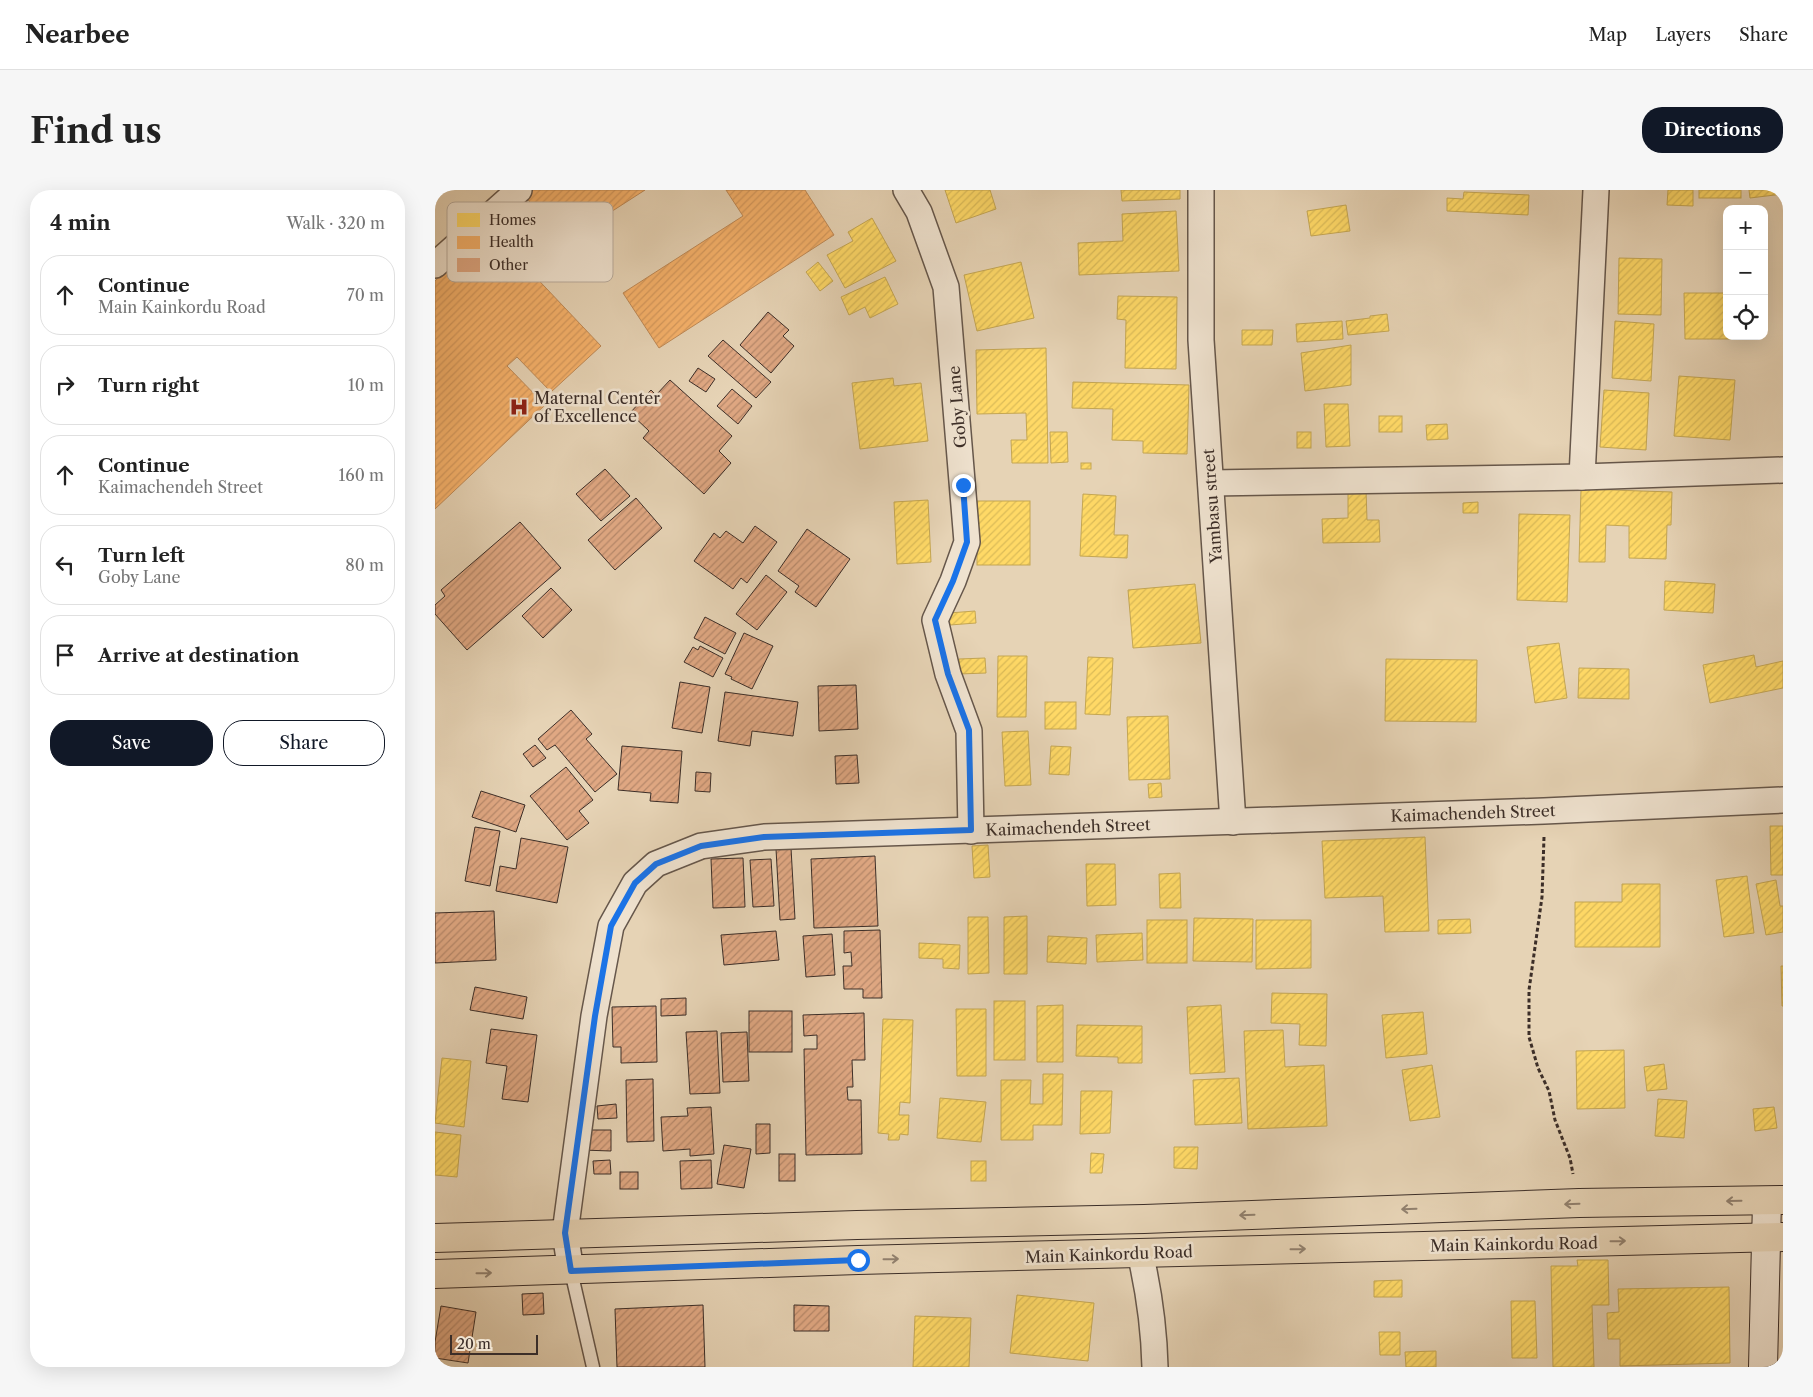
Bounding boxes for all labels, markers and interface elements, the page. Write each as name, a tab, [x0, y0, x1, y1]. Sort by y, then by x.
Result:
text: Nearbee	[25, 20, 130, 49]
text: Map	[1589, 24, 1627, 46]
text: Layers	[1655, 24, 1711, 46]
text: Share	[1739, 24, 1788, 46]
button: Directions	[1642, 107, 1783, 153]
text: Find us	[30, 109, 162, 152]
legend	[447, 202, 613, 282]
map controls	[1723, 205, 1768, 340]
button: +	[1723, 205, 1768, 250]
text: 4 min	[50, 210, 111, 235]
text: Homes	[489, 211, 536, 229]
text: Walk · 320 m	[286, 213, 385, 233]
text: Health	[489, 233, 534, 251]
button: −	[1723, 250, 1768, 295]
text: Other	[489, 256, 528, 274]
text: Continue	[98, 274, 190, 297]
icon: ahead	[51, 281, 79, 309]
text: 70 m	[347, 285, 384, 305]
button: locate	[1723, 295, 1768, 340]
text: Main Kainkordu Road	[98, 297, 266, 317]
street label: Goby Lane	[943, 365, 971, 449]
icon: right	[51, 371, 79, 399]
text: Turn right	[98, 374, 199, 397]
text: 10 m	[348, 375, 384, 395]
place label: Maternal Center of Excellence	[534, 388, 660, 426]
hospital icon: Maternal Center of Excellence	[508, 396, 530, 418]
street label: Yambasu street	[1198, 448, 1226, 565]
text: Continue	[98, 454, 190, 477]
icon: ahead	[51, 461, 79, 489]
text: 160 m	[339, 465, 384, 485]
route end	[952, 474, 975, 497]
text: Kaimachendeh Street	[98, 477, 263, 497]
text: Turn left	[98, 544, 185, 567]
icon: left	[51, 551, 79, 579]
text: 80 m	[345, 555, 384, 575]
text: Goby Lane	[98, 567, 181, 587]
icon: arrive	[51, 641, 79, 669]
text: Arrive at destination	[98, 644, 299, 667]
button: Save	[50, 720, 213, 766]
button: Share	[223, 720, 385, 766]
street label: Kaimachendeh Street	[1390, 800, 1556, 826]
street label: Kaimachendeh Street	[985, 814, 1151, 840]
one-way arrow	[1727, 1196, 1743, 1206]
one-way arrow	[1564, 1199, 1580, 1208]
one-way arrow	[1402, 1204, 1418, 1214]
one-way arrow	[1239, 1210, 1255, 1219]
street label: Main Kainkordu Road	[1430, 1233, 1598, 1255]
one-way arrow	[1610, 1236, 1626, 1246]
street label: Main Kainkordu Road	[1025, 1241, 1193, 1267]
one-way arrow	[1290, 1244, 1306, 1254]
route start	[847, 1249, 870, 1272]
one-way arrow	[882, 1254, 899, 1264]
one-way arrow	[475, 1268, 491, 1277]
scale bar	[450, 1332, 537, 1355]
text: 20 m	[457, 1335, 491, 1353]

